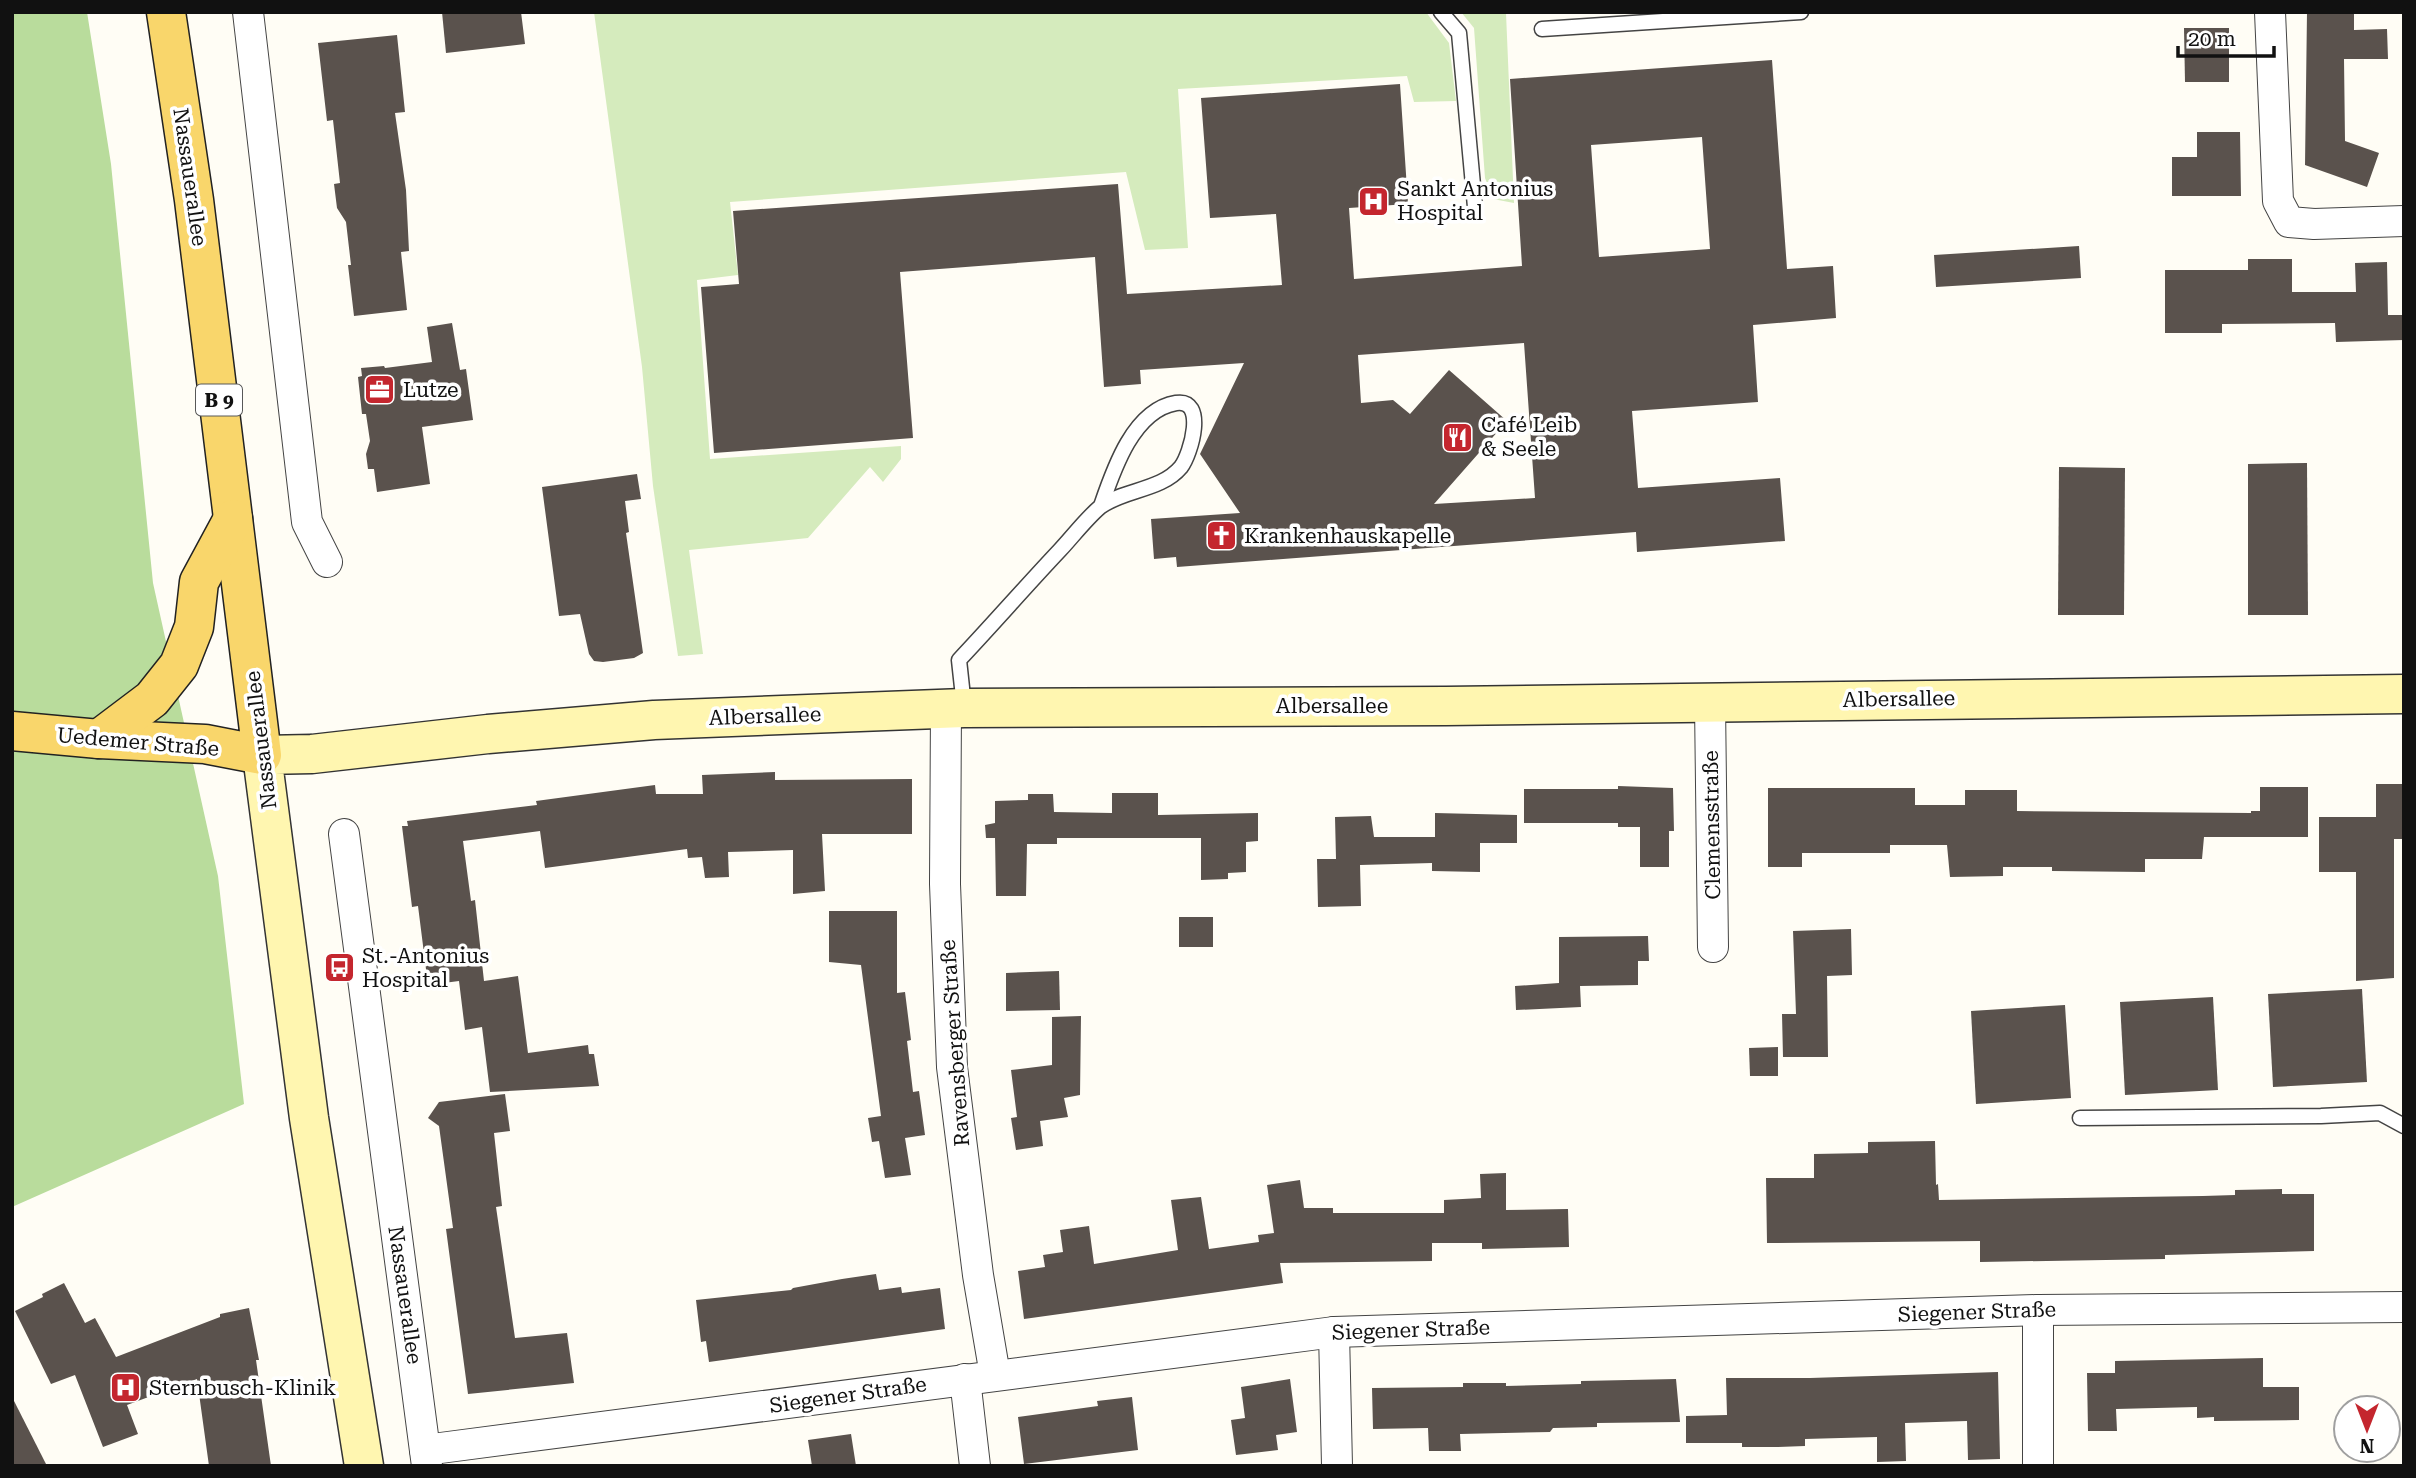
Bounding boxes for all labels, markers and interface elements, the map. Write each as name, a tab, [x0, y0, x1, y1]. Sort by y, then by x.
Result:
scale bar	[2178, 14, 2274, 58]
text: 20 m	[2188, 27, 2236, 51]
street label: Nassauerallee	[168, 106, 212, 248]
place label: Sankt Antonius Hospital	[1397, 177, 1553, 225]
hospital icon: Sankt Antonius Hospital	[1357, 184, 1391, 218]
office icon: Lutze	[363, 373, 397, 407]
place label: Lutze	[403, 378, 459, 402]
road number: B 9	[196, 384, 242, 416]
place label: Café Leib & Seele	[1481, 413, 1577, 461]
restaurant icon: Café Leib & Seele	[1441, 420, 1475, 454]
church icon: Krankenhauskapelle	[1204, 519, 1238, 553]
place label: Krankenhauskapelle	[1244, 524, 1451, 548]
street label: Nassauerallee	[241, 669, 281, 811]
street label: Albersallee	[1843, 686, 1955, 712]
street label: Albersallee	[1276, 694, 1388, 718]
street label: Albersallee	[708, 702, 822, 730]
street label: Uedemer Straße	[56, 723, 220, 761]
street label: Clemensstraße	[1699, 750, 1725, 900]
street label: Ravensberger Straße	[936, 939, 974, 1147]
place label: St.-Antonius Hospital	[362, 944, 489, 992]
bus stop icon: St.-Antonius Hospital	[322, 951, 356, 985]
street label: Nassauerallee	[383, 1224, 427, 1366]
street label: Siegener Straße	[1897, 1297, 2057, 1327]
street label: Siegener Straße	[1331, 1315, 1491, 1345]
hospital icon: Sternbusch-Klinik	[109, 1371, 143, 1405]
street label: Siegener Straße	[768, 1372, 928, 1418]
place label: Sternbusch-Klinik	[149, 1376, 336, 1400]
north arrow	[2332, 1394, 2402, 1464]
text: N	[2359, 1434, 2374, 1457]

